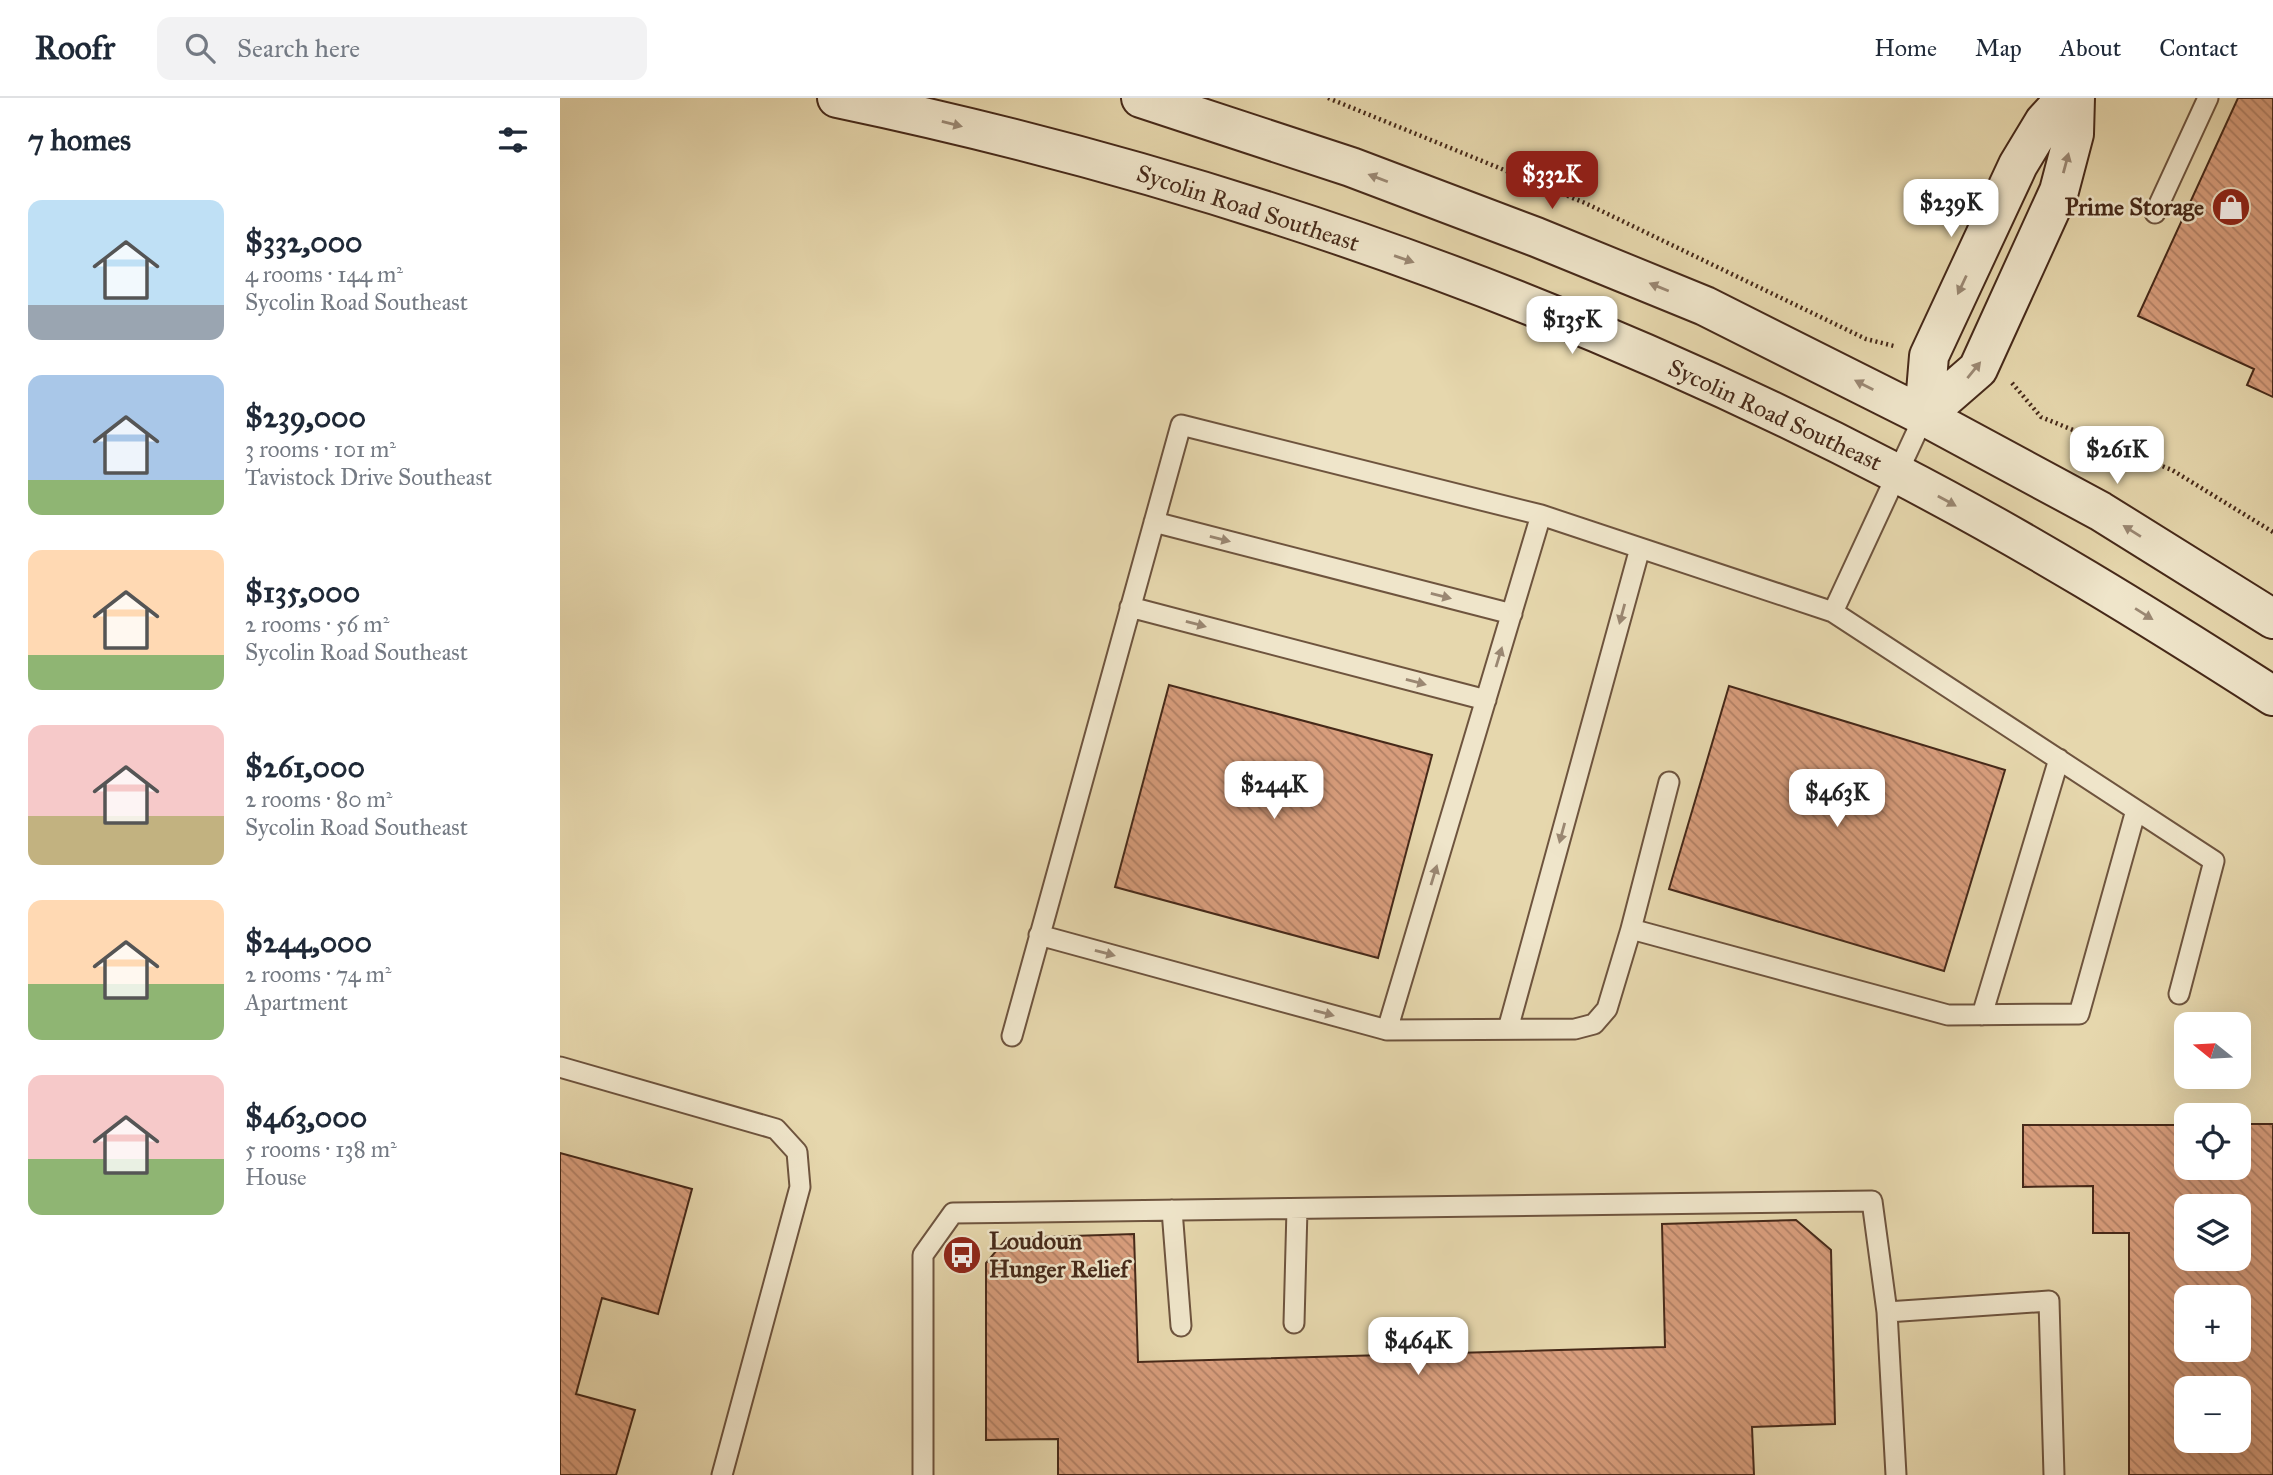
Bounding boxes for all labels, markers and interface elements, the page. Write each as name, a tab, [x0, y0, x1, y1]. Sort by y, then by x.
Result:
search box	[157, 17, 647, 80]
text: Roofr	[35, 28, 115, 68]
icon: search	[181, 29, 219, 67]
text: Search here	[237, 32, 360, 64]
text: Home	[1874, 33, 1937, 63]
text: Map	[1975, 33, 2022, 63]
text: About	[2060, 33, 2121, 63]
text: Contact	[2159, 33, 2238, 63]
one-way arrow	[941, 119, 963, 130]
icon: filters	[494, 121, 532, 159]
text: 7 homes	[28, 122, 131, 158]
pin: $332K	[1503, 152, 1601, 211]
one-way arrow	[2062, 152, 2072, 173]
street label: Sycolin Road Southeast	[1133, 158, 1364, 258]
text: $332K	[1522, 160, 1582, 188]
one-way arrow	[1368, 172, 1389, 183]
pin: $239K	[1902, 180, 2000, 239]
shop icon: Prime Storage	[2210, 186, 2252, 228]
text: $239K	[1919, 188, 1983, 216]
place label: Prime Storage	[2065, 192, 2204, 222]
text: $332,000	[245, 224, 363, 260]
icon: home	[84, 228, 168, 312]
one-way arrow	[1394, 254, 1415, 265]
text: 4 rooms · 144 m²	[245, 260, 403, 288]
one-way arrow	[1956, 275, 1968, 295]
one-way arrow	[1648, 281, 1669, 292]
text: Sycolin Road Southeast	[245, 288, 468, 316]
pin: $135K	[1523, 296, 1621, 356]
text: $135K	[1542, 305, 1602, 333]
street label: Sycolin Road Southeast	[1663, 352, 1887, 478]
one-way arrow	[1967, 361, 1982, 379]
one-way arrow	[1854, 379, 1874, 391]
text: $239,000	[245, 399, 366, 435]
icon: home	[84, 403, 168, 487]
pin: $261K	[2068, 426, 2166, 486]
text: 3 rooms · 101 m²	[245, 435, 396, 463]
text: $261K	[2086, 435, 2148, 463]
text: Tavistock Drive Southeast	[245, 463, 492, 491]
one-way arrow	[1937, 495, 1957, 507]
one-way arrow	[2122, 525, 2142, 538]
one-way arrow	[1209, 534, 1231, 545]
text: $135,000	[245, 574, 360, 610]
icon: home	[84, 578, 168, 662]
one-way arrow	[1430, 591, 1452, 602]
one-way arrow	[1616, 603, 1627, 625]
one-way arrow	[2134, 608, 2154, 621]
text: 2 rooms · 56 m²	[245, 610, 389, 638]
one-way arrow	[1185, 619, 1207, 630]
text: Sycolin Road Southeast	[245, 638, 468, 666]
one-way arrow	[1494, 646, 1504, 667]
one-way arrow	[1406, 677, 1427, 687]
text: $261,000	[245, 749, 365, 785]
icon: home	[84, 753, 168, 837]
pin: $244K	[1225, 762, 1323, 821]
text: $244K	[1240, 770, 1308, 798]
pin: $463K	[1788, 770, 1886, 829]
text: $463K	[1805, 778, 1869, 806]
text: 2 rooms · 80 m²	[245, 785, 392, 813]
text: Sycolin Road Southeast	[245, 813, 468, 841]
one-way arrow	[1556, 822, 1567, 844]
one-way arrow	[1429, 864, 1439, 885]
text: $244,000	[245, 924, 372, 960]
icon: home	[84, 928, 168, 1012]
one-way arrow	[1094, 948, 1116, 959]
text: 2 rooms · 74 m²	[245, 960, 391, 988]
text: Apartment	[245, 988, 348, 1016]
one-way arrow	[1313, 1008, 1335, 1019]
north arrow	[2174, 1012, 2250, 1088]
map controls	[2174, 1012, 2251, 1453]
text: $463,000	[245, 1099, 367, 1135]
icon: home	[84, 1103, 168, 1187]
button: locate	[2174, 1103, 2251, 1180]
text: 5 rooms · 138 m²	[245, 1135, 397, 1163]
text: House	[245, 1163, 307, 1191]
button: layers	[2174, 1194, 2251, 1271]
place label: Loudoun Hunger Relief	[989, 1226, 1132, 1284]
bus stop icon: Loudoun Hunger Relief	[941, 1234, 983, 1276]
button: +	[2174, 1285, 2251, 1362]
pin: $464K	[1369, 1318, 1467, 1377]
text: $464K	[1384, 1326, 1452, 1354]
button: −	[2174, 1376, 2251, 1453]

